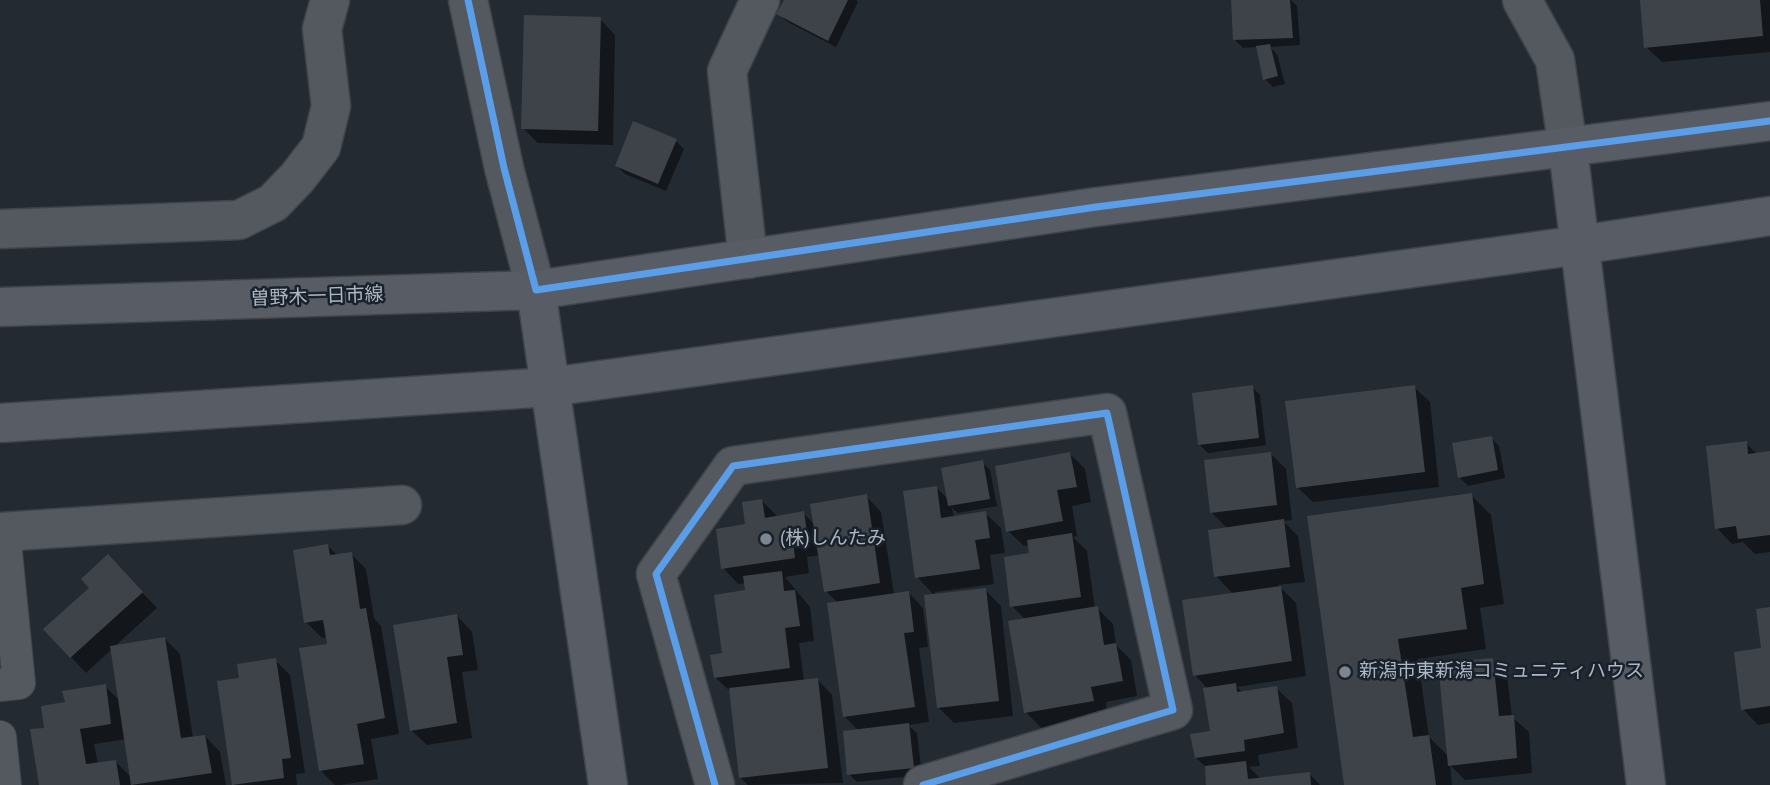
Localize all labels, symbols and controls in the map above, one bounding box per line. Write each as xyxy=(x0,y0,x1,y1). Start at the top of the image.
street label: 曽野木一日市線 xyxy=(250,283,384,311)
place label: (株)しんたみ xyxy=(780,528,886,550)
marker: (株)しんたみ xyxy=(758,531,774,547)
place label: 新潟市東新潟コミュニティハウス xyxy=(1359,661,1644,683)
marker: 新潟市東新潟コミュニティハウス xyxy=(1337,664,1353,680)

